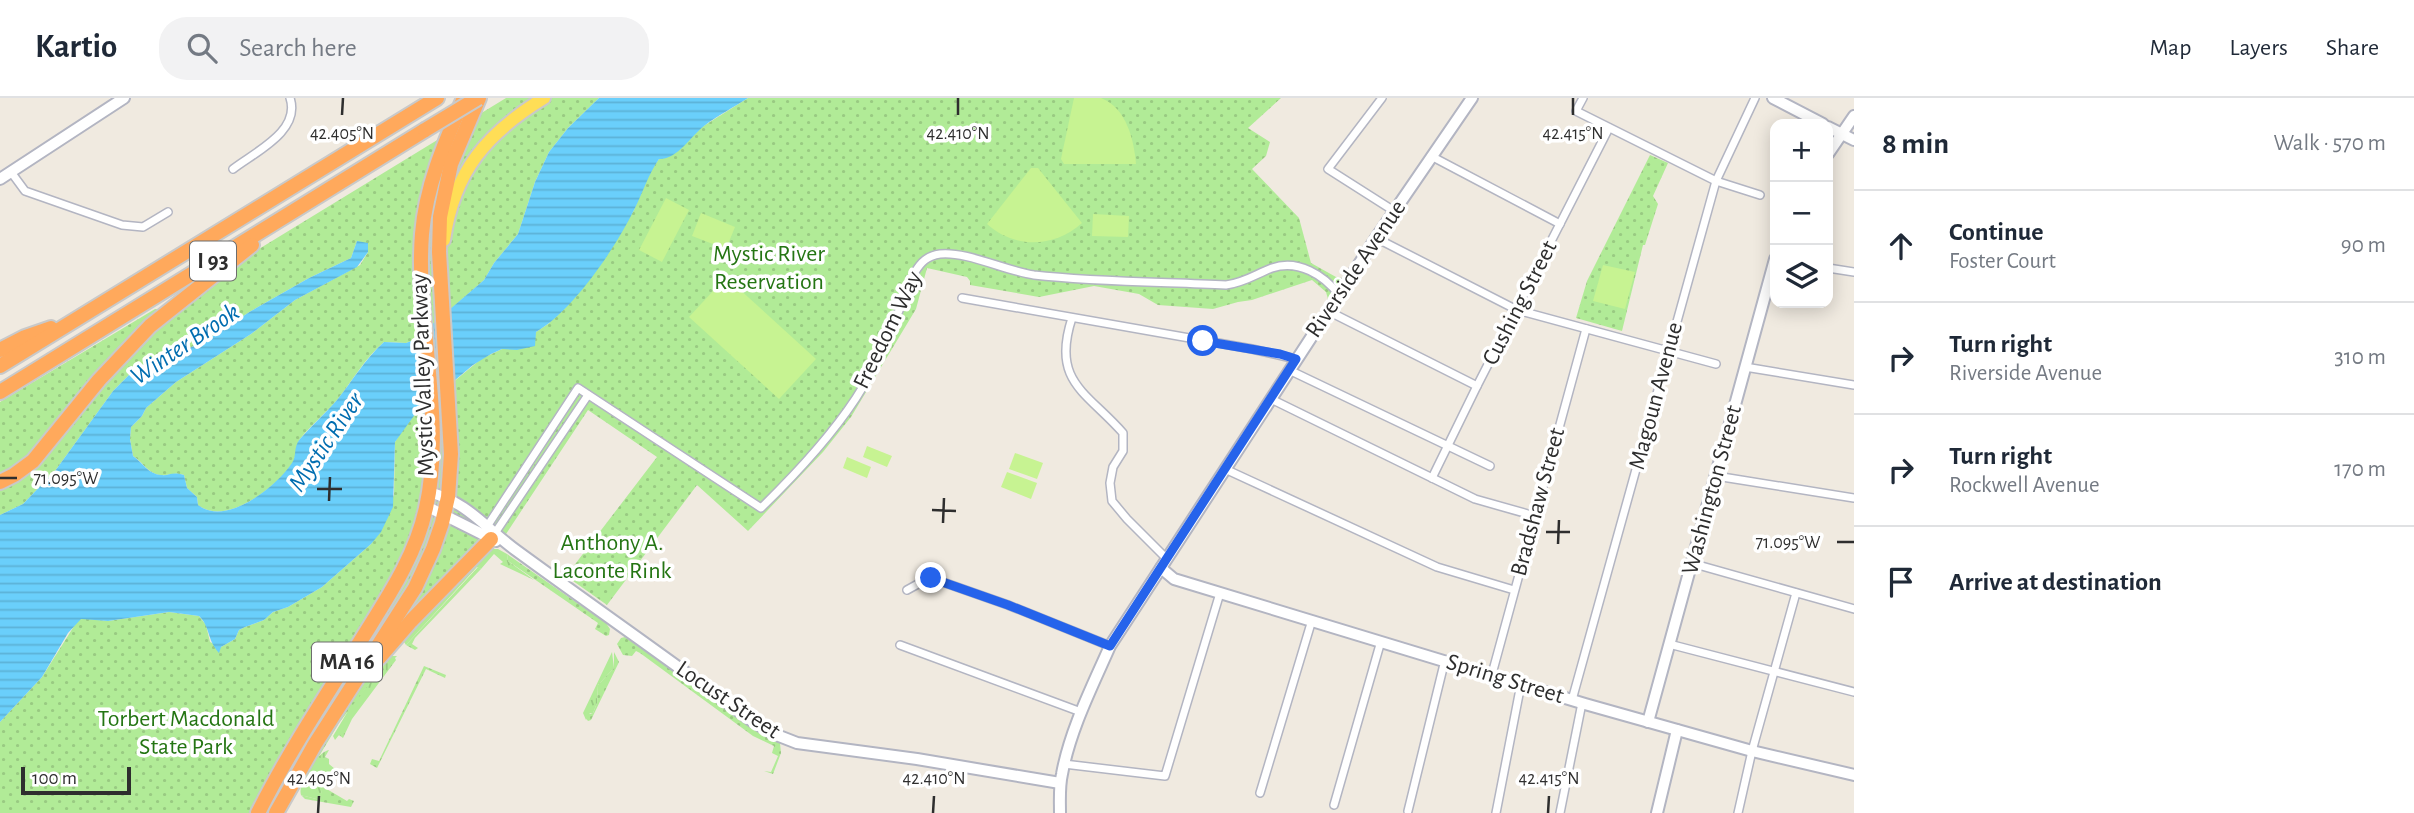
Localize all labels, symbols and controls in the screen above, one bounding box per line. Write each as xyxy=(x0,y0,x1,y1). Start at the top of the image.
search box xyxy=(159,17,649,80)
icon: search xyxy=(183,29,221,67)
text: Kartio xyxy=(35,31,117,64)
text: Search here xyxy=(239,35,357,61)
text: Map xyxy=(2149,36,2191,60)
text: Layers xyxy=(2229,36,2288,60)
text: Share xyxy=(2326,36,2379,60)
map controls xyxy=(1770,119,1833,308)
button: + xyxy=(1770,119,1833,182)
text: 42.405°N xyxy=(310,125,374,143)
text: 42.410°N xyxy=(927,125,989,143)
text: 42.415°N xyxy=(1543,125,1603,143)
text: 8 min xyxy=(1882,129,1949,159)
text: Walk · 570 m xyxy=(2274,132,2386,155)
button: − xyxy=(1770,182,1833,245)
street label: Riverside Avenue xyxy=(1301,196,1411,342)
text: Continue xyxy=(1949,219,2044,245)
icon: ahead xyxy=(1882,227,1920,265)
text: 90 m xyxy=(2341,234,2386,257)
street label: Cushing Street xyxy=(1478,237,1562,369)
road number: I 93 xyxy=(190,242,236,280)
park label: Mystic River Reservation xyxy=(713,242,825,294)
button: layers xyxy=(1770,245,1833,308)
text: Foster Court xyxy=(1949,250,2056,273)
street label: Freedom Way xyxy=(849,267,927,393)
street label: Mystic Valley Parkway xyxy=(407,273,439,477)
water label: Winter Brook xyxy=(126,298,244,390)
street label: Magoun Avenue xyxy=(1625,320,1687,472)
route start xyxy=(1187,325,1218,356)
text: Turn right xyxy=(1949,331,2052,357)
icon: right xyxy=(1882,339,1920,377)
text: 310 m xyxy=(2334,346,2386,369)
text: Riverside Avenue xyxy=(1949,362,2102,385)
water label: Mystic River xyxy=(284,387,369,496)
street label: Washington Street xyxy=(1678,402,1746,577)
street label: Bradshaw Street xyxy=(1507,425,1569,579)
text: Turn right xyxy=(1949,443,2052,469)
icon: right xyxy=(1882,451,1920,489)
text: 170 m xyxy=(2334,458,2386,481)
text: 71.095°W xyxy=(34,470,98,488)
text: Rockwell Avenue xyxy=(1949,474,2100,497)
park label: Anthony A. Laconte Rink xyxy=(552,531,672,583)
text: 71.095°W xyxy=(1756,534,1820,552)
route end xyxy=(915,562,946,593)
icon: arrive xyxy=(1882,563,1920,601)
text: Arrive at destination xyxy=(1949,569,2162,595)
road number: MA 16 xyxy=(312,642,382,682)
street label: Spring Street xyxy=(1443,650,1567,708)
street label: Locust Street xyxy=(672,657,785,744)
park label: Torbert Macdonald State Park xyxy=(97,707,275,759)
scale bar xyxy=(21,764,131,796)
text: 100 m xyxy=(32,769,77,788)
text: 42.405°N xyxy=(287,770,351,788)
text: 42.410°N xyxy=(903,770,965,788)
text: 42.415°N xyxy=(1519,770,1579,788)

